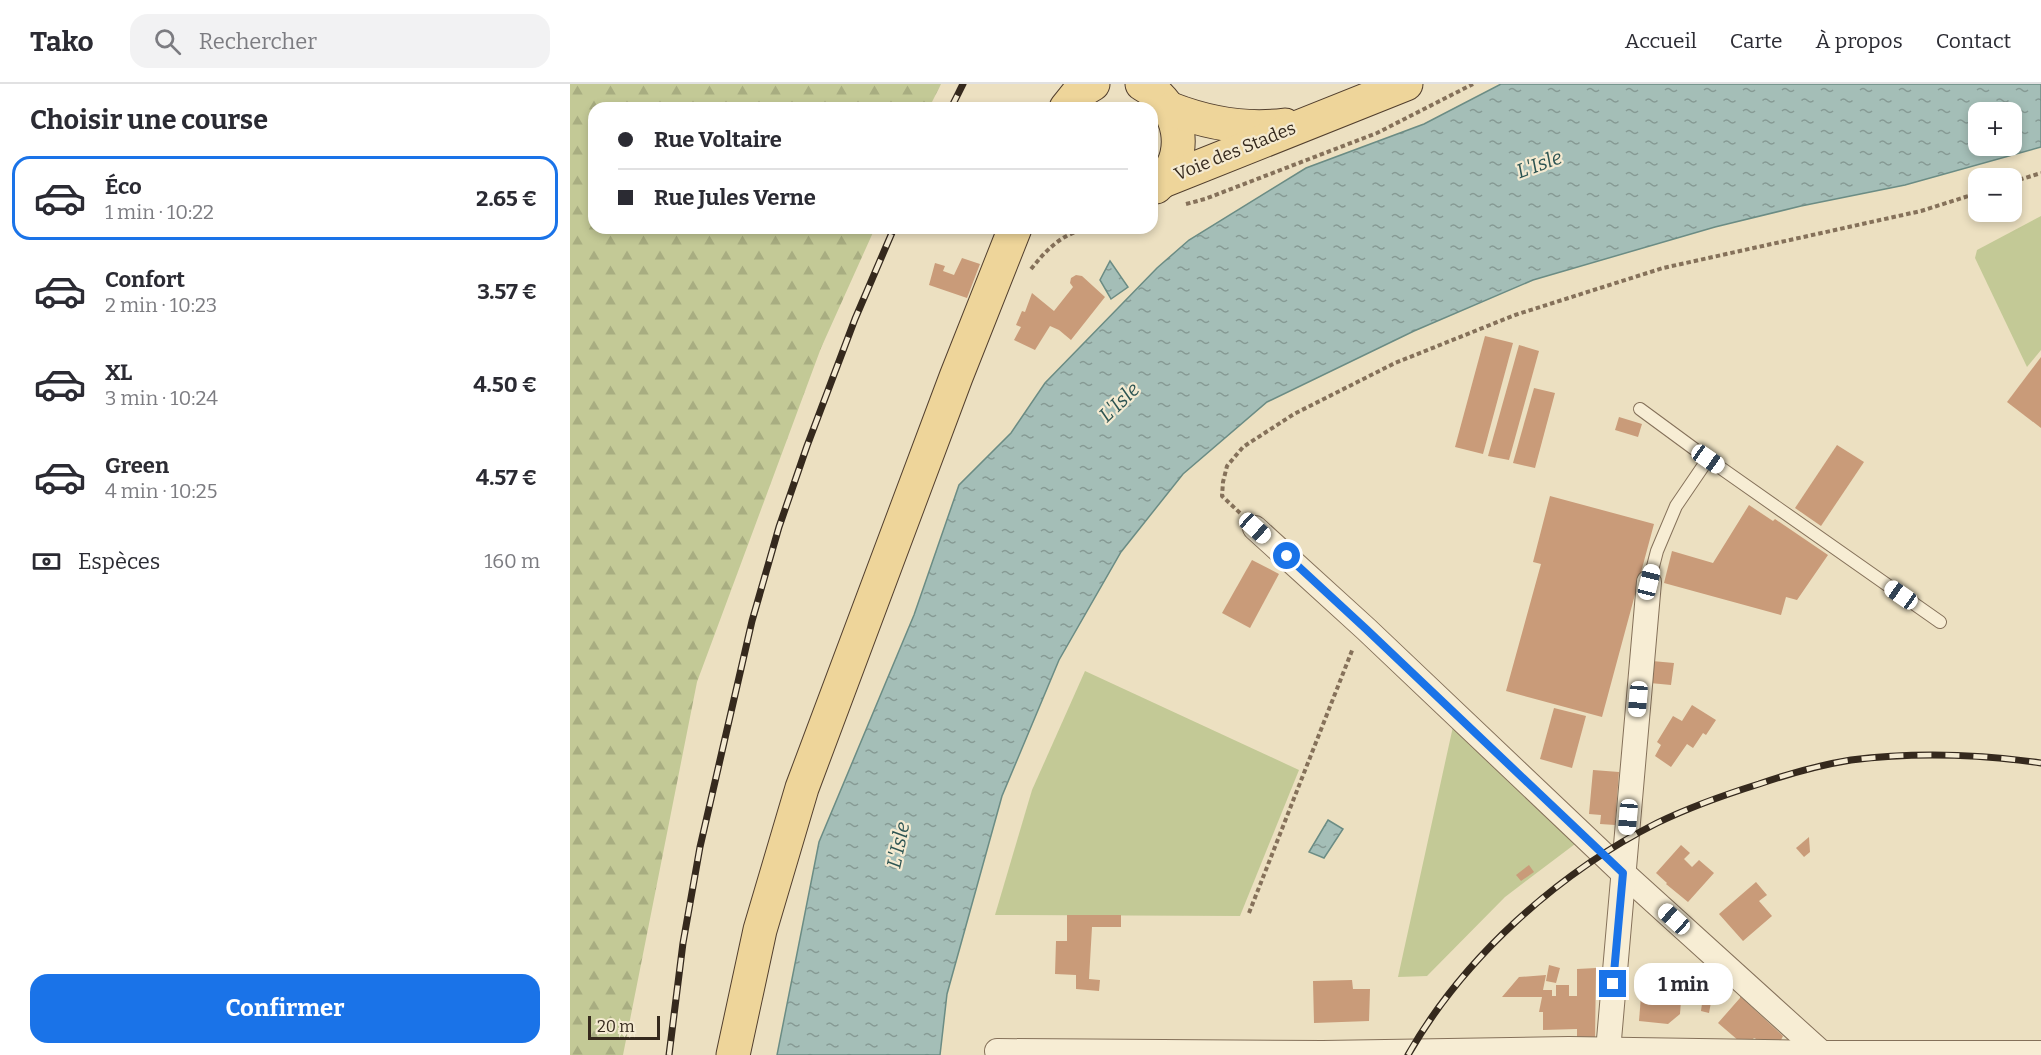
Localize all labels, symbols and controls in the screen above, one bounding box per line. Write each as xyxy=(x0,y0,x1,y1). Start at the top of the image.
search box xyxy=(130,14,550,68)
text: Tako xyxy=(30,25,94,58)
icon: search xyxy=(151,25,184,58)
text: Rechercher xyxy=(199,28,317,55)
text: Accueil xyxy=(1625,28,1697,54)
text: Carte xyxy=(1730,28,1783,54)
text: À propos xyxy=(1816,28,1903,54)
text: Contact xyxy=(1936,28,2011,54)
map controls xyxy=(1968,102,2022,222)
button: + xyxy=(1968,102,2022,156)
text: Choisir une course xyxy=(30,104,268,136)
street label: Voie des Stades xyxy=(1171,117,1299,185)
text: Rue Voltaire xyxy=(654,126,782,153)
water label: L'Isle xyxy=(1513,145,1565,183)
button: − xyxy=(1968,168,2022,222)
icon: car xyxy=(33,171,87,225)
text: Éco xyxy=(105,173,142,200)
text: Rue Jules Verne xyxy=(654,184,816,211)
text: 2.65 € xyxy=(476,185,537,212)
text: 1 min · 10:22 xyxy=(105,200,214,224)
icon: car xyxy=(33,264,87,318)
text: Confort xyxy=(105,266,185,293)
text: 3.57 € xyxy=(477,278,537,305)
text: 2 min · 10:23 xyxy=(105,293,217,317)
icon: car xyxy=(33,357,87,411)
text: XL xyxy=(105,359,132,386)
text: 4.50 € xyxy=(473,371,537,398)
water label: L'Isle xyxy=(1094,377,1144,427)
text: 3 min · 10:24 xyxy=(105,386,218,410)
car xyxy=(1688,441,1728,477)
icon: car xyxy=(33,450,87,504)
text: Green xyxy=(105,452,169,479)
text: 4.57 € xyxy=(476,464,537,491)
text: 4 min · 10:25 xyxy=(105,479,217,503)
car xyxy=(1236,509,1274,547)
route start xyxy=(1273,542,1300,569)
icon: cash xyxy=(30,545,63,578)
text: Espèces xyxy=(78,548,160,575)
text: 160 m xyxy=(484,549,540,573)
car xyxy=(1636,562,1662,602)
car xyxy=(1881,577,1921,613)
car xyxy=(1627,680,1649,718)
car xyxy=(1617,798,1639,836)
water label: L'Isle xyxy=(881,820,915,870)
car xyxy=(1655,900,1693,938)
callout: 1 min xyxy=(1634,963,1733,1005)
route end xyxy=(1599,970,1626,997)
text: 1 min xyxy=(1658,972,1709,996)
button: Confirmer xyxy=(30,974,540,1043)
scale bar xyxy=(588,1013,660,1040)
text: 20 m xyxy=(597,1017,634,1036)

